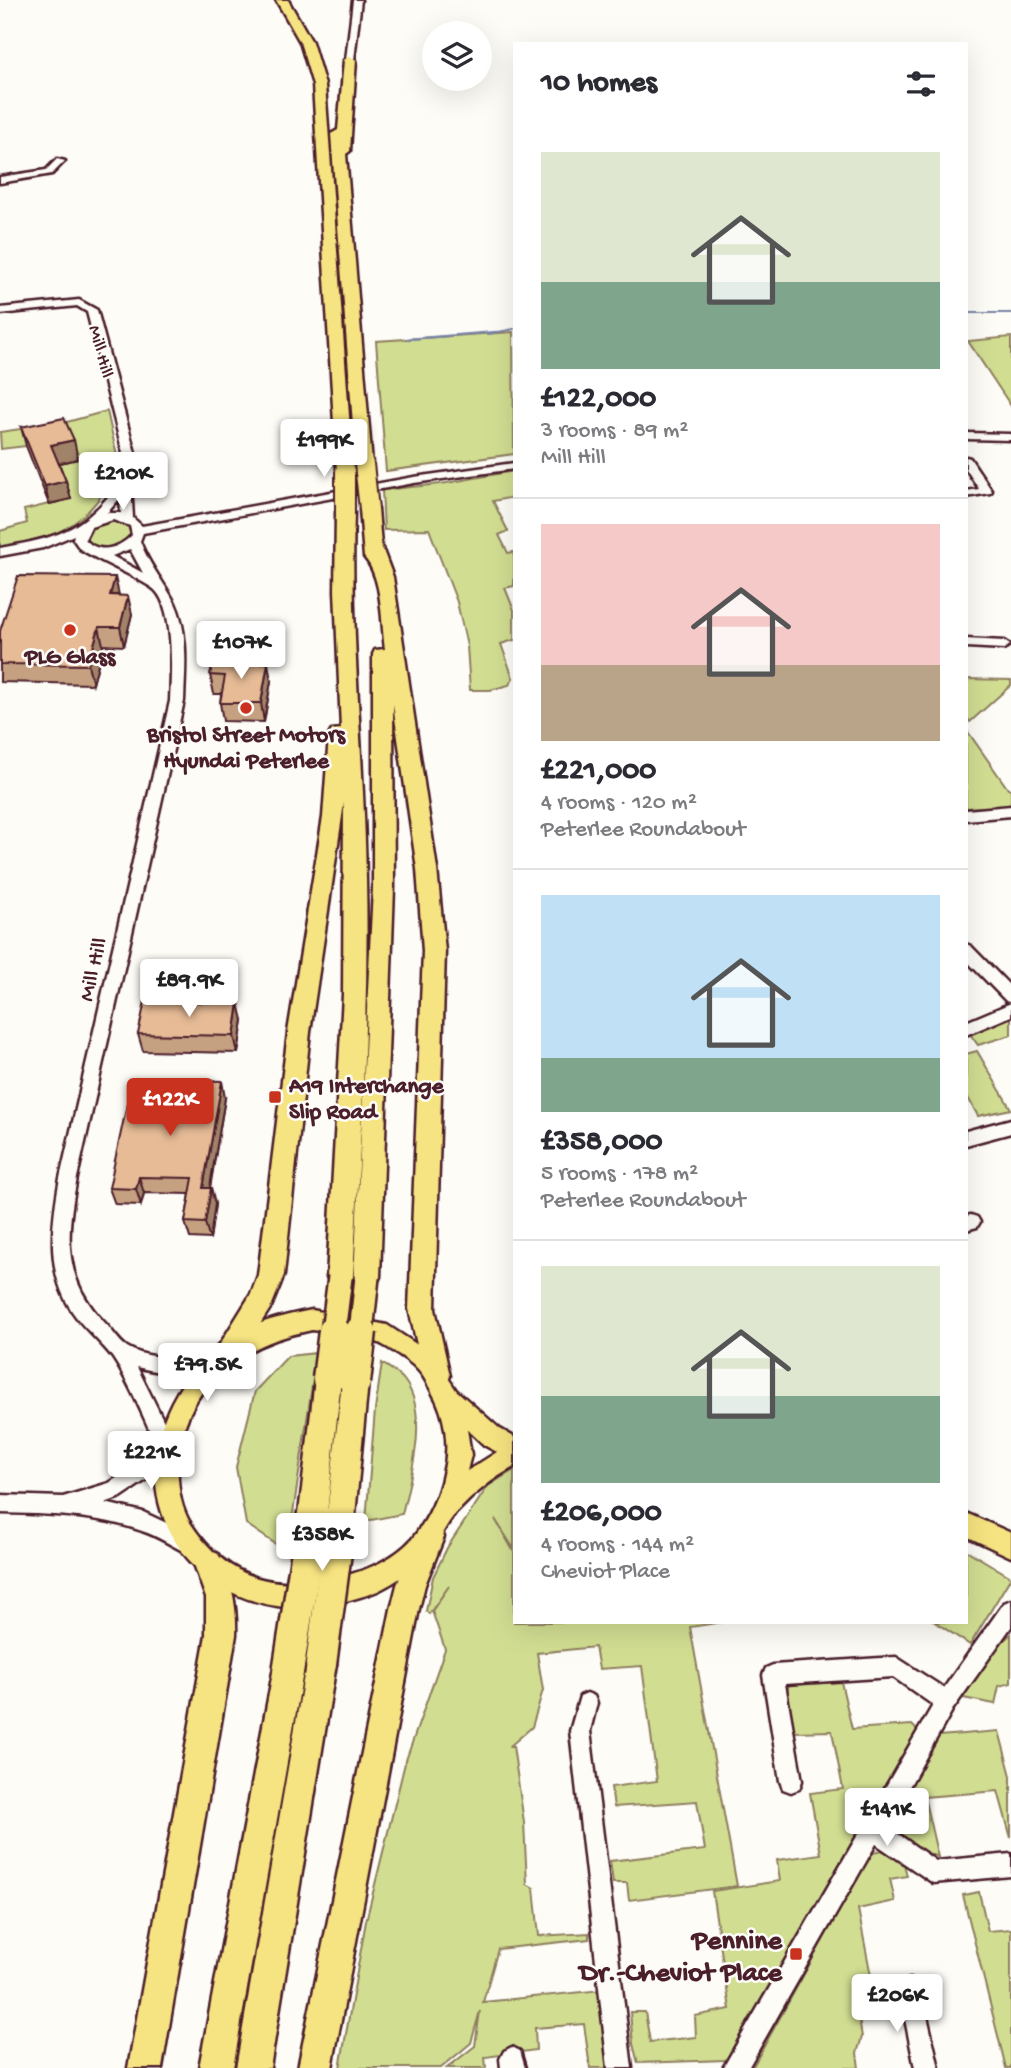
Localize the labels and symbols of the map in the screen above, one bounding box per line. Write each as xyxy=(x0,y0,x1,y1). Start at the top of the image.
street label: Mill Hill xyxy=(82,323,118,381)
pin: £199K xyxy=(275,420,373,479)
pin: £210K xyxy=(74,452,172,512)
marker: PLG Glass xyxy=(62,622,78,638)
pin: £107K xyxy=(192,622,290,681)
place label: PLG Glass xyxy=(23,645,117,672)
marker: Bristol Street Motors Hyundai Peterlee xyxy=(238,700,254,716)
place label: Bristol Street Motors Hyundai Peterlee xyxy=(146,723,346,776)
street label: Mill Hill xyxy=(74,935,115,1004)
pin: £89.9K xyxy=(132,960,246,1019)
place label: A19 Interchange Slip Road xyxy=(288,1074,445,1127)
pin: £122K xyxy=(121,1078,219,1138)
marker: A19 Interchange Slip Road xyxy=(267,1089,283,1105)
pin: £79.5K xyxy=(150,1344,264,1403)
pin: £221K xyxy=(102,1432,200,1491)
pin: £358K xyxy=(273,1514,371,1573)
pin: £141K xyxy=(838,1788,936,1848)
place label: Pennine Dr.-Cheviot Place xyxy=(576,1926,784,1991)
marker: Pennine Dr.-Cheviot Place xyxy=(788,1946,804,1962)
pin: £206K xyxy=(848,1974,946,2034)

